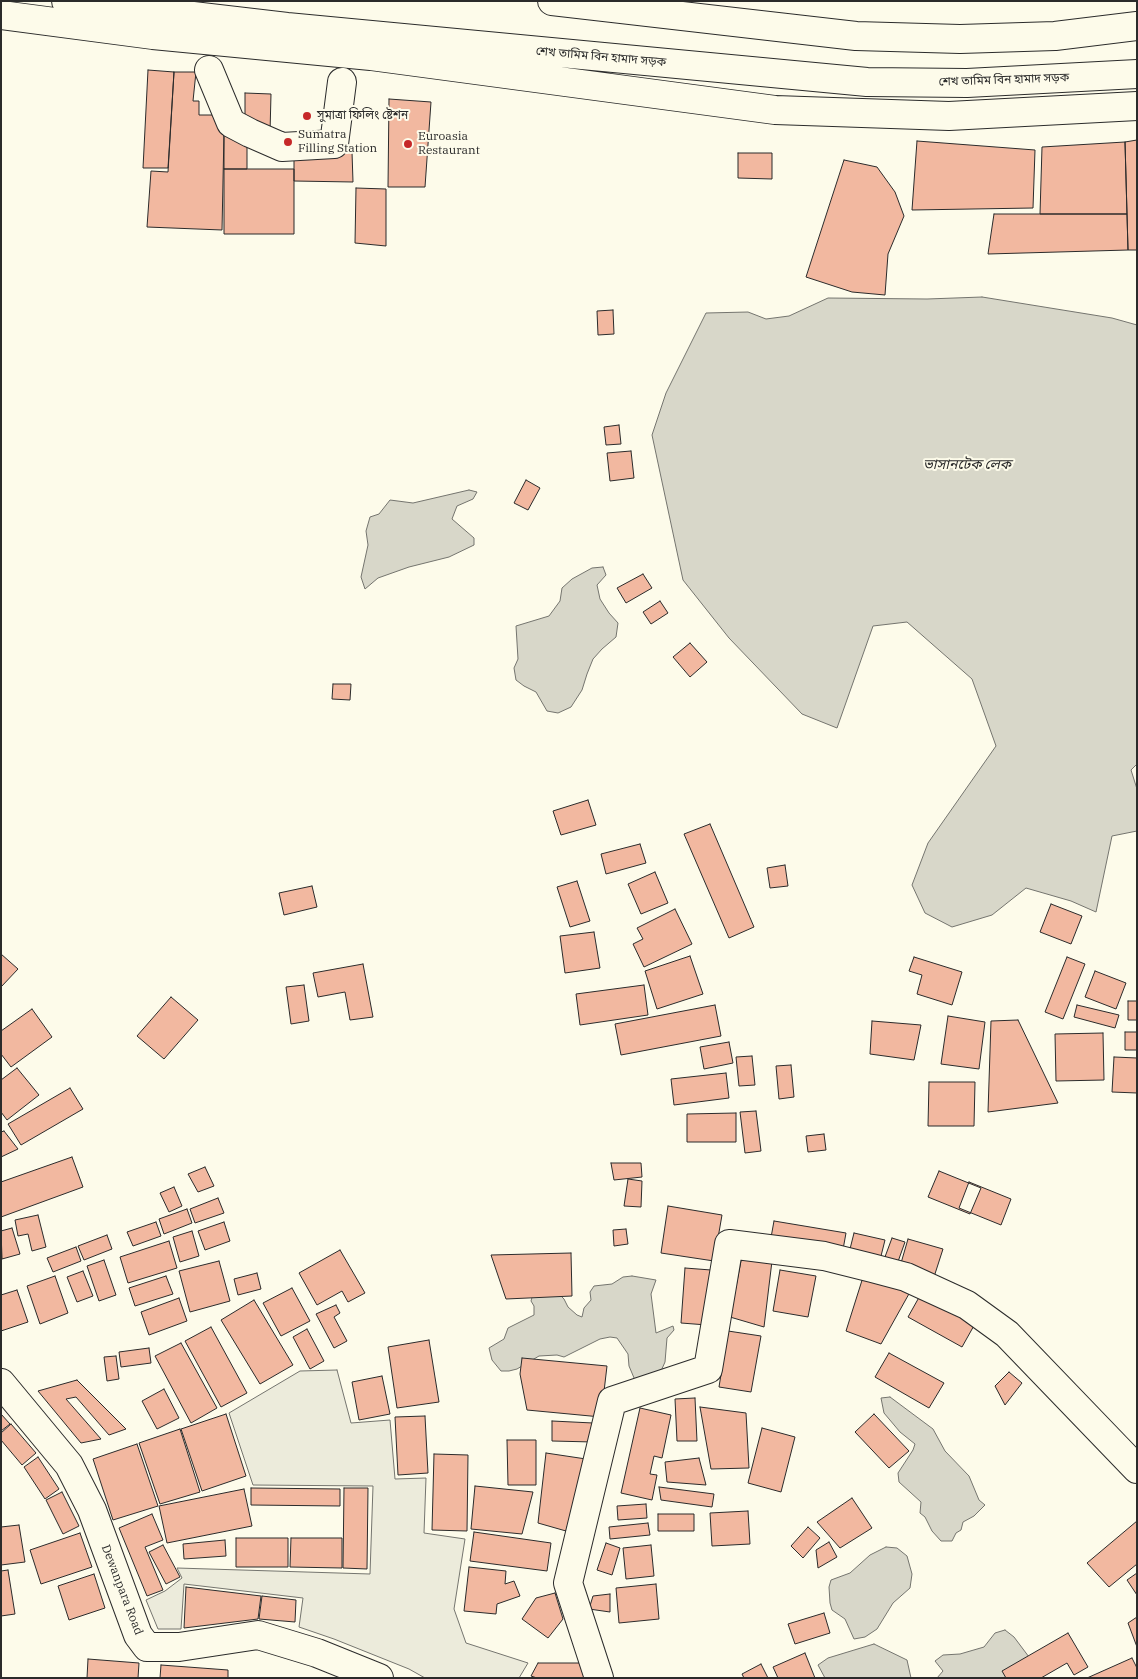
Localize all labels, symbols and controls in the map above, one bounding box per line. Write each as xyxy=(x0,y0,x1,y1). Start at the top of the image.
street label: শেখ তামিম বিন হামাদ সড়ক xyxy=(535,44,667,70)
street label: শেখ তামিম বিন হামাদ সড়ক xyxy=(938,71,1070,89)
place label: সুমাত্রা ফিলিং ষ্টেশন xyxy=(317,109,408,123)
marker: সুমাত্রা ফিলিং ষ্টেশন xyxy=(301,110,313,122)
place label: Sumatra Filling Station xyxy=(298,128,377,156)
place label: Euroasia Restaurant xyxy=(418,130,480,158)
marker: Sumatra Filling Station xyxy=(282,136,294,148)
marker: Euroasia Restaurant xyxy=(402,138,414,150)
water label: ভাসানটেক লেক xyxy=(923,457,1011,473)
street label: Dewanpara Road xyxy=(98,1543,146,1637)

